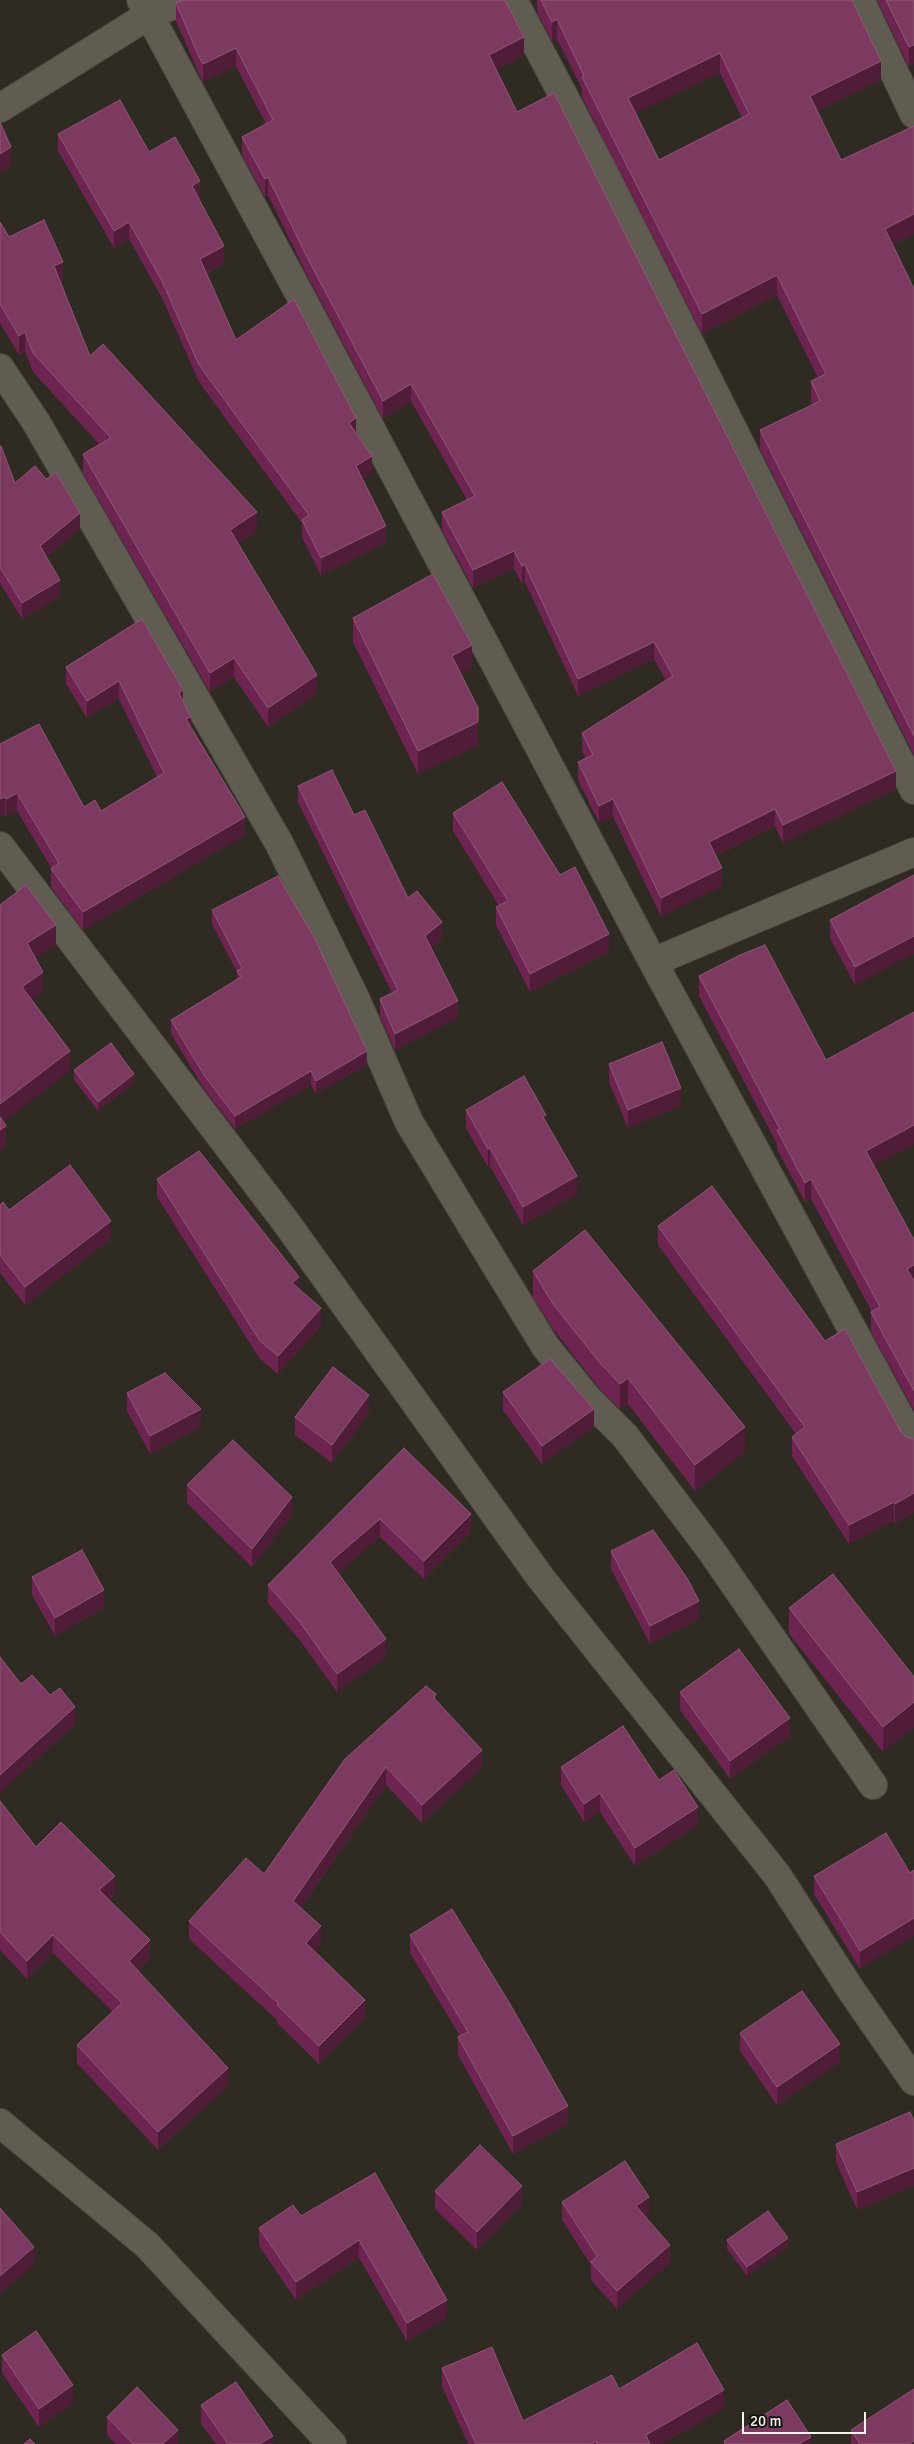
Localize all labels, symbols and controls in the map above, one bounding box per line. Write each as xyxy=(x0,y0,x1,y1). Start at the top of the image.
scale bar xyxy=(744,2402,868,2434)
text: 20 m xyxy=(750,2412,781,2430)

